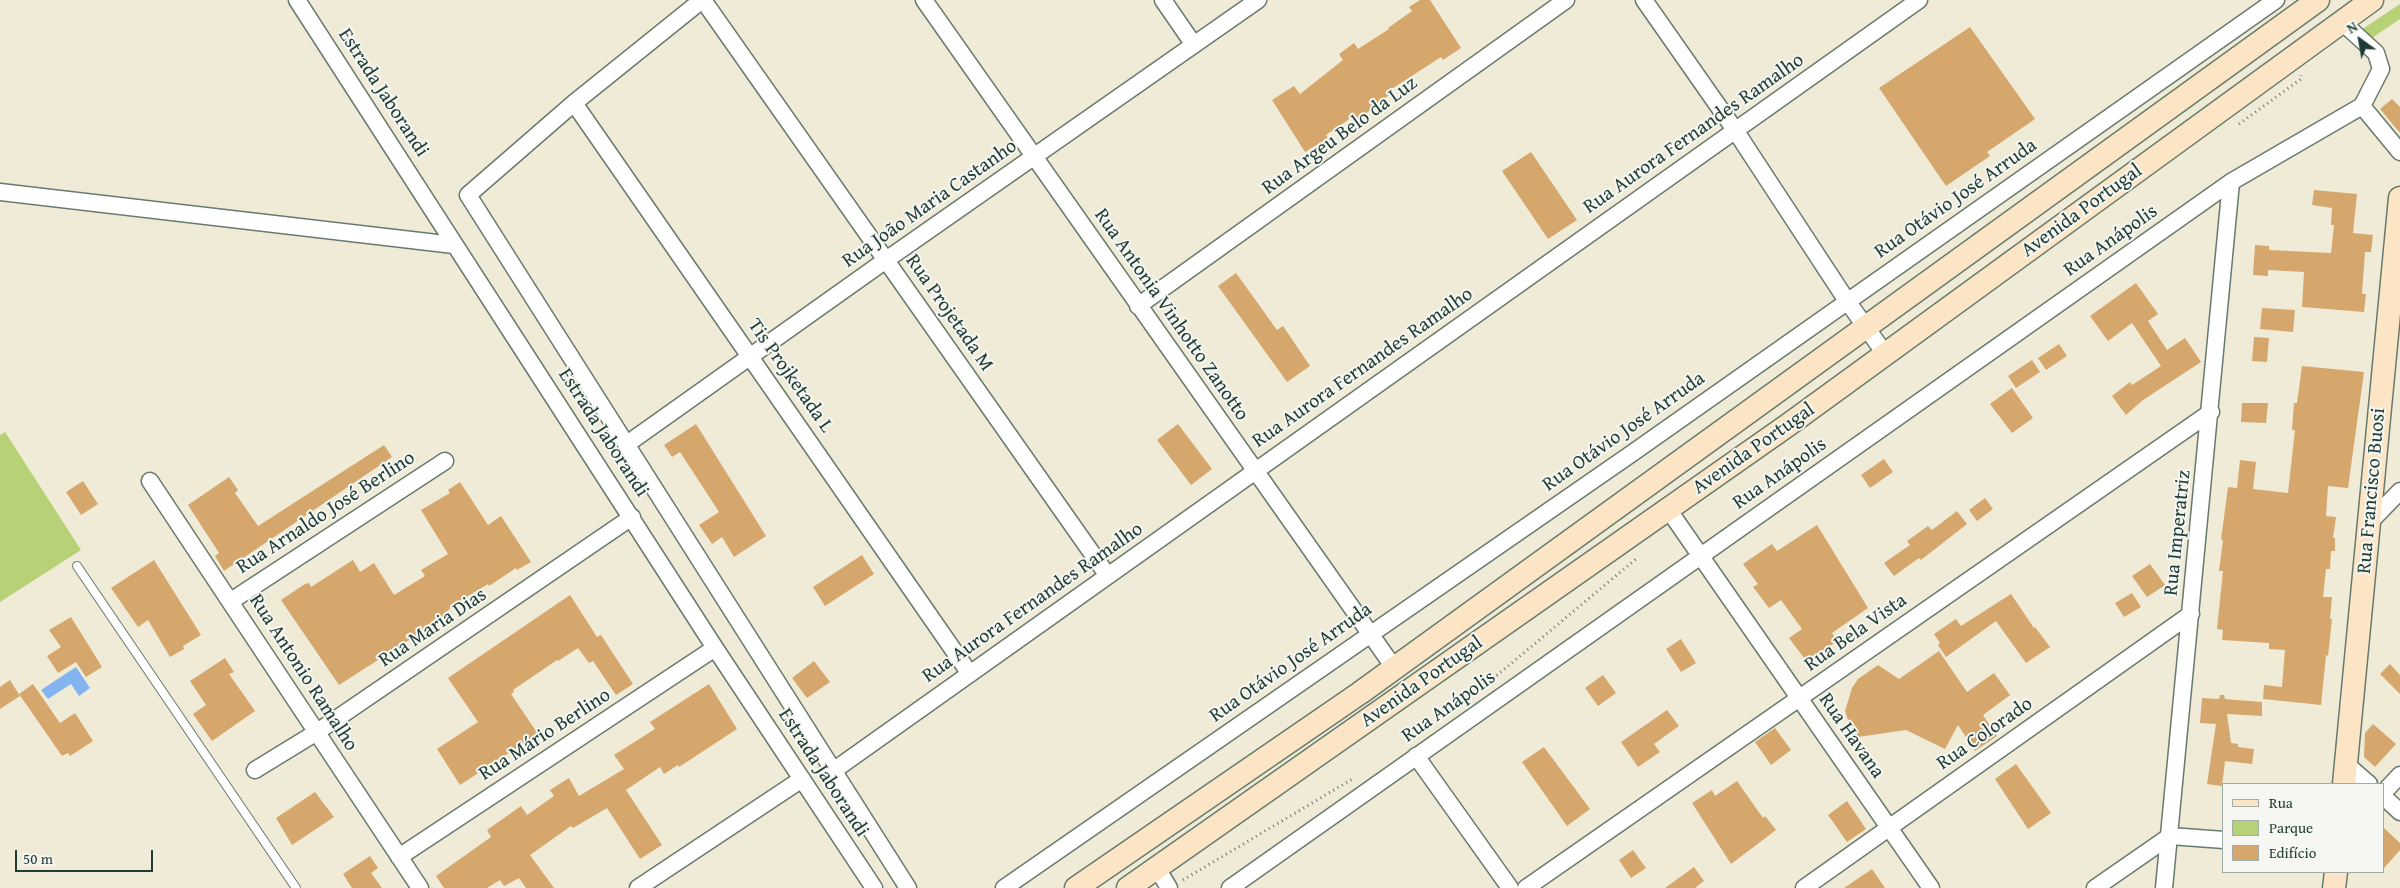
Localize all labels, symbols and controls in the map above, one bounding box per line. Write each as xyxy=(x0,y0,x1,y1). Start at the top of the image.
north arrow xyxy=(2335,15,2385,65)
text: N xyxy=(2343,16,2361,38)
street label: Estrada Jaborandi xyxy=(333,24,433,162)
street label: Rua Aurora Fernandes Ramalho xyxy=(1579,48,1809,220)
street label: Rua Argeu Belo da Luz xyxy=(1258,72,1422,200)
street label: Rua Otávio José Arruda xyxy=(1870,134,2042,264)
street label: Rua João Maria Castanho xyxy=(838,135,1022,273)
street label: Avenida Portugal xyxy=(2017,159,2147,263)
street label: Rua Anápolis xyxy=(2059,200,2163,282)
street label: Rua Antonia Vinhotto Zanotto xyxy=(1088,204,1254,426)
street label: Rua Projetada M xyxy=(900,250,998,376)
street label: Rua Aurora Fernandes Ramalho xyxy=(1248,282,1478,454)
street label: Tis Projketada L xyxy=(742,314,838,438)
street label: Estrada Jaborandi xyxy=(553,364,653,502)
street label: Rua Otávio José Arruda xyxy=(1538,367,1710,497)
street label: Avenida Portugal xyxy=(1688,398,1820,500)
street label: Rua Francisco Buosi xyxy=(2353,407,2391,575)
street label: Rua Anápolis xyxy=(1728,433,1832,515)
street label: Rua Arnaldo José Berlino xyxy=(232,446,420,580)
street label: Rua Imperatriz xyxy=(2159,469,2197,597)
street label: Rua Aurora Fernandes Ramalho xyxy=(918,517,1148,689)
street label: Rua Maria Dias xyxy=(375,583,491,673)
street label: Rua Bela Vista xyxy=(1800,589,1912,677)
street label: Rua Antonio Ramalho xyxy=(243,590,363,756)
street label: Rua Otávio José Arruda xyxy=(1205,598,1377,728)
street label: Avenida Portugal xyxy=(1356,631,1488,733)
street label: Rua Anápolis xyxy=(1397,666,1501,748)
street label: Rua Mário Berlino xyxy=(475,684,615,786)
street label: Rua Havana xyxy=(1813,689,1889,783)
street label: Rua Colorado xyxy=(1932,692,2038,776)
street label: Estrada Jaborandi xyxy=(773,704,873,842)
legend xyxy=(2222,783,2385,873)
text: Rua xyxy=(2269,792,2293,813)
text: Parque xyxy=(2269,817,2313,838)
scale bar xyxy=(18,840,155,872)
text: Edifício xyxy=(2269,842,2316,863)
text: 50 m xyxy=(23,848,53,869)

